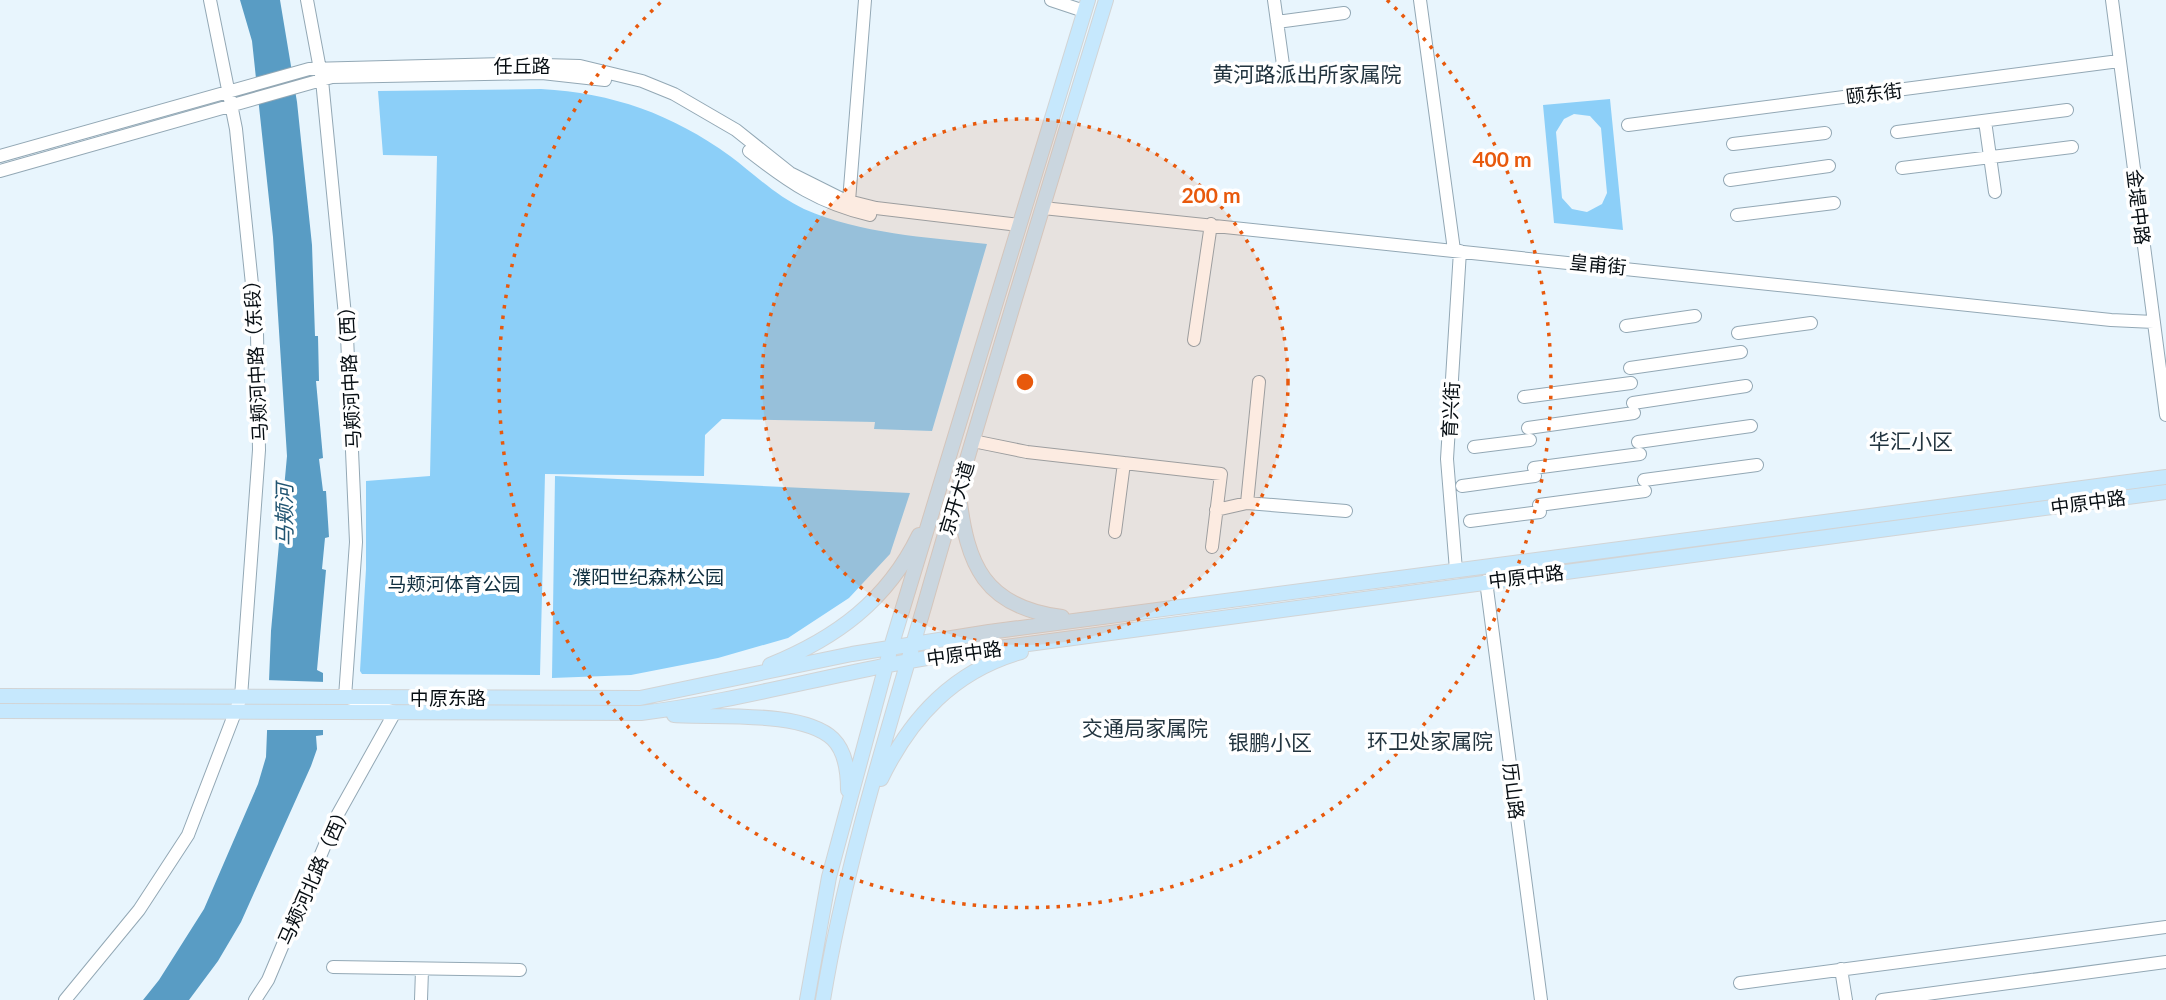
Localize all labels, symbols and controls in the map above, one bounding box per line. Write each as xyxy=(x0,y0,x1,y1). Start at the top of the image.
street label: 任丘路 xyxy=(493,54,551,77)
district label: 黄河路派出所家属院 xyxy=(1213,61,1402,86)
street label: 颐东街 xyxy=(1844,78,1904,108)
text: 400 m xyxy=(1472,146,1532,171)
street label: 金堤中路 xyxy=(2123,168,2155,246)
text: 200 m xyxy=(1181,182,1241,207)
street label: 皇甫街 xyxy=(1568,250,1628,278)
street label: 马颊河中路（东段） xyxy=(239,270,271,442)
street label: 马颊河中路（西） xyxy=(334,296,364,450)
centre of rings xyxy=(1013,370,1037,394)
street label: 育兴街 xyxy=(1437,381,1463,439)
district label: 华汇小区 xyxy=(1869,428,1953,453)
street label: 京开大道 xyxy=(934,458,978,538)
water label: 马颊河 xyxy=(271,480,296,547)
street label: 中原中路 xyxy=(2049,485,2127,519)
street label: 中原中路 xyxy=(1487,560,1565,592)
park label: 濮阳世纪森林公园 xyxy=(572,565,724,588)
park label: 马颊河体育公园 xyxy=(387,572,521,595)
street label: 中原中路 xyxy=(925,636,1003,670)
street label: 中原东路 xyxy=(410,686,486,709)
district label: 交通局家属院 xyxy=(1082,715,1208,740)
district label: 环卫处家属院 xyxy=(1367,728,1493,753)
district label: 银鹏小区 xyxy=(1228,729,1312,754)
street label: 历山路 xyxy=(1499,761,1529,821)
street label: 马颊河北路（西） xyxy=(273,800,355,948)

